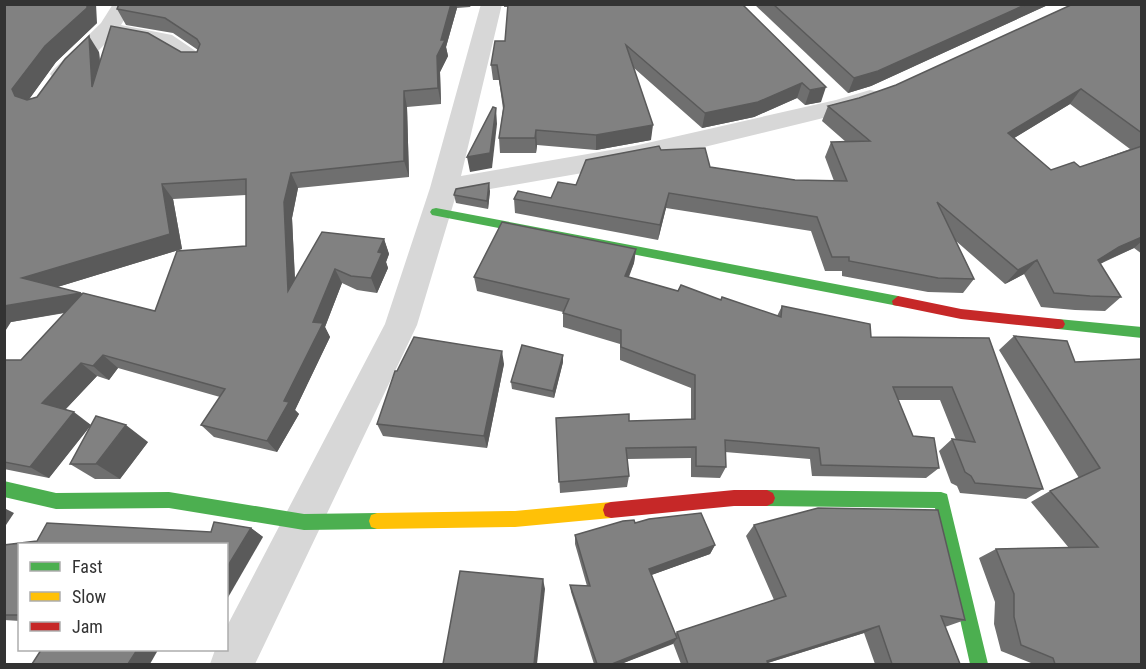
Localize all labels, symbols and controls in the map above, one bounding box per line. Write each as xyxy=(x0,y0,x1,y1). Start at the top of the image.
legend xyxy=(18,543,228,651)
text: Fast xyxy=(72,556,103,577)
text: Slow xyxy=(72,586,107,607)
text: Jam xyxy=(72,616,103,637)

